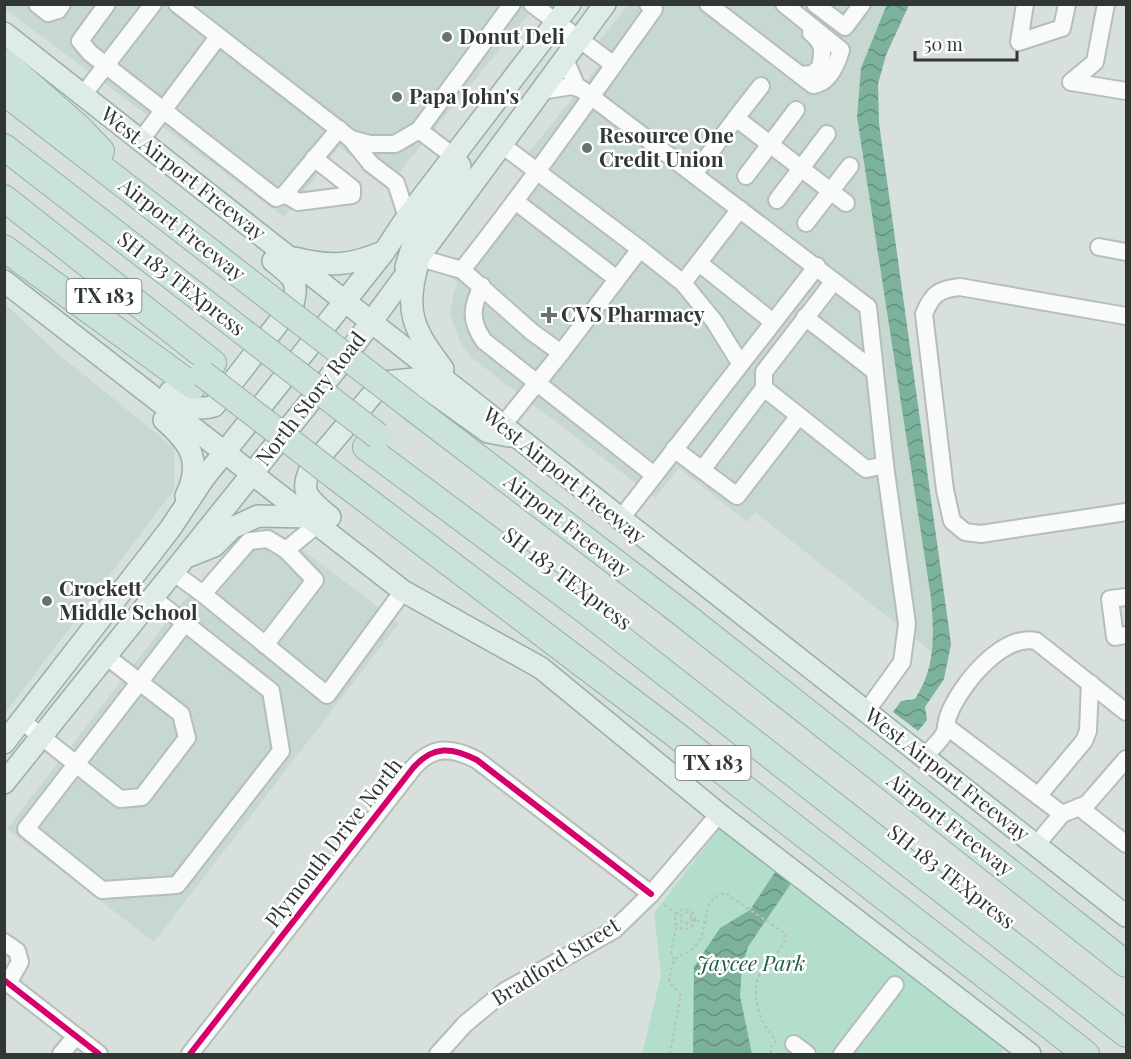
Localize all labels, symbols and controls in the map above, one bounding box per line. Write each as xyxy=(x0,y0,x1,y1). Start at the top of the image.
place label: Donut Deli xyxy=(459,21,565,49)
scale bar xyxy=(915,24,1017,62)
marker: Donut Deli xyxy=(440,30,454,44)
text: 50 m xyxy=(924,32,963,56)
place label: Papa John's xyxy=(409,81,519,109)
marker: Papa John's xyxy=(390,90,404,104)
street label: West Airport Freeway xyxy=(95,101,271,247)
place label: Resource One Credit Union xyxy=(599,120,734,172)
marker: Resource One Credit Union xyxy=(580,141,594,155)
street label: Airport Freeway xyxy=(114,173,250,287)
street label: SH 183 TEXpress xyxy=(113,224,252,341)
road number: TX 183 xyxy=(66,279,142,313)
place label: CVS Pharmacy xyxy=(561,299,705,327)
marker: CVS Pharmacy xyxy=(542,308,556,322)
street label: North Story Road xyxy=(248,325,371,471)
street label: West Airport Freeway xyxy=(477,402,651,550)
street label: Airport Freeway xyxy=(499,469,635,583)
street label: SH 183 TEXpress xyxy=(498,520,638,635)
place label: Crockett Middle School xyxy=(59,573,198,625)
marker: Crockett Middle School xyxy=(40,594,54,608)
street label: West Airport Freeway xyxy=(859,702,1035,848)
road number: TX 183 xyxy=(676,746,750,780)
street label: Plymouth Drive North xyxy=(257,751,408,932)
street label: Airport Freeway xyxy=(882,768,1018,882)
street label: SH 183 TEXpress xyxy=(883,817,1022,934)
street label: Bradford Street xyxy=(486,909,625,1011)
park label: Jaycee Park xyxy=(697,948,806,976)

